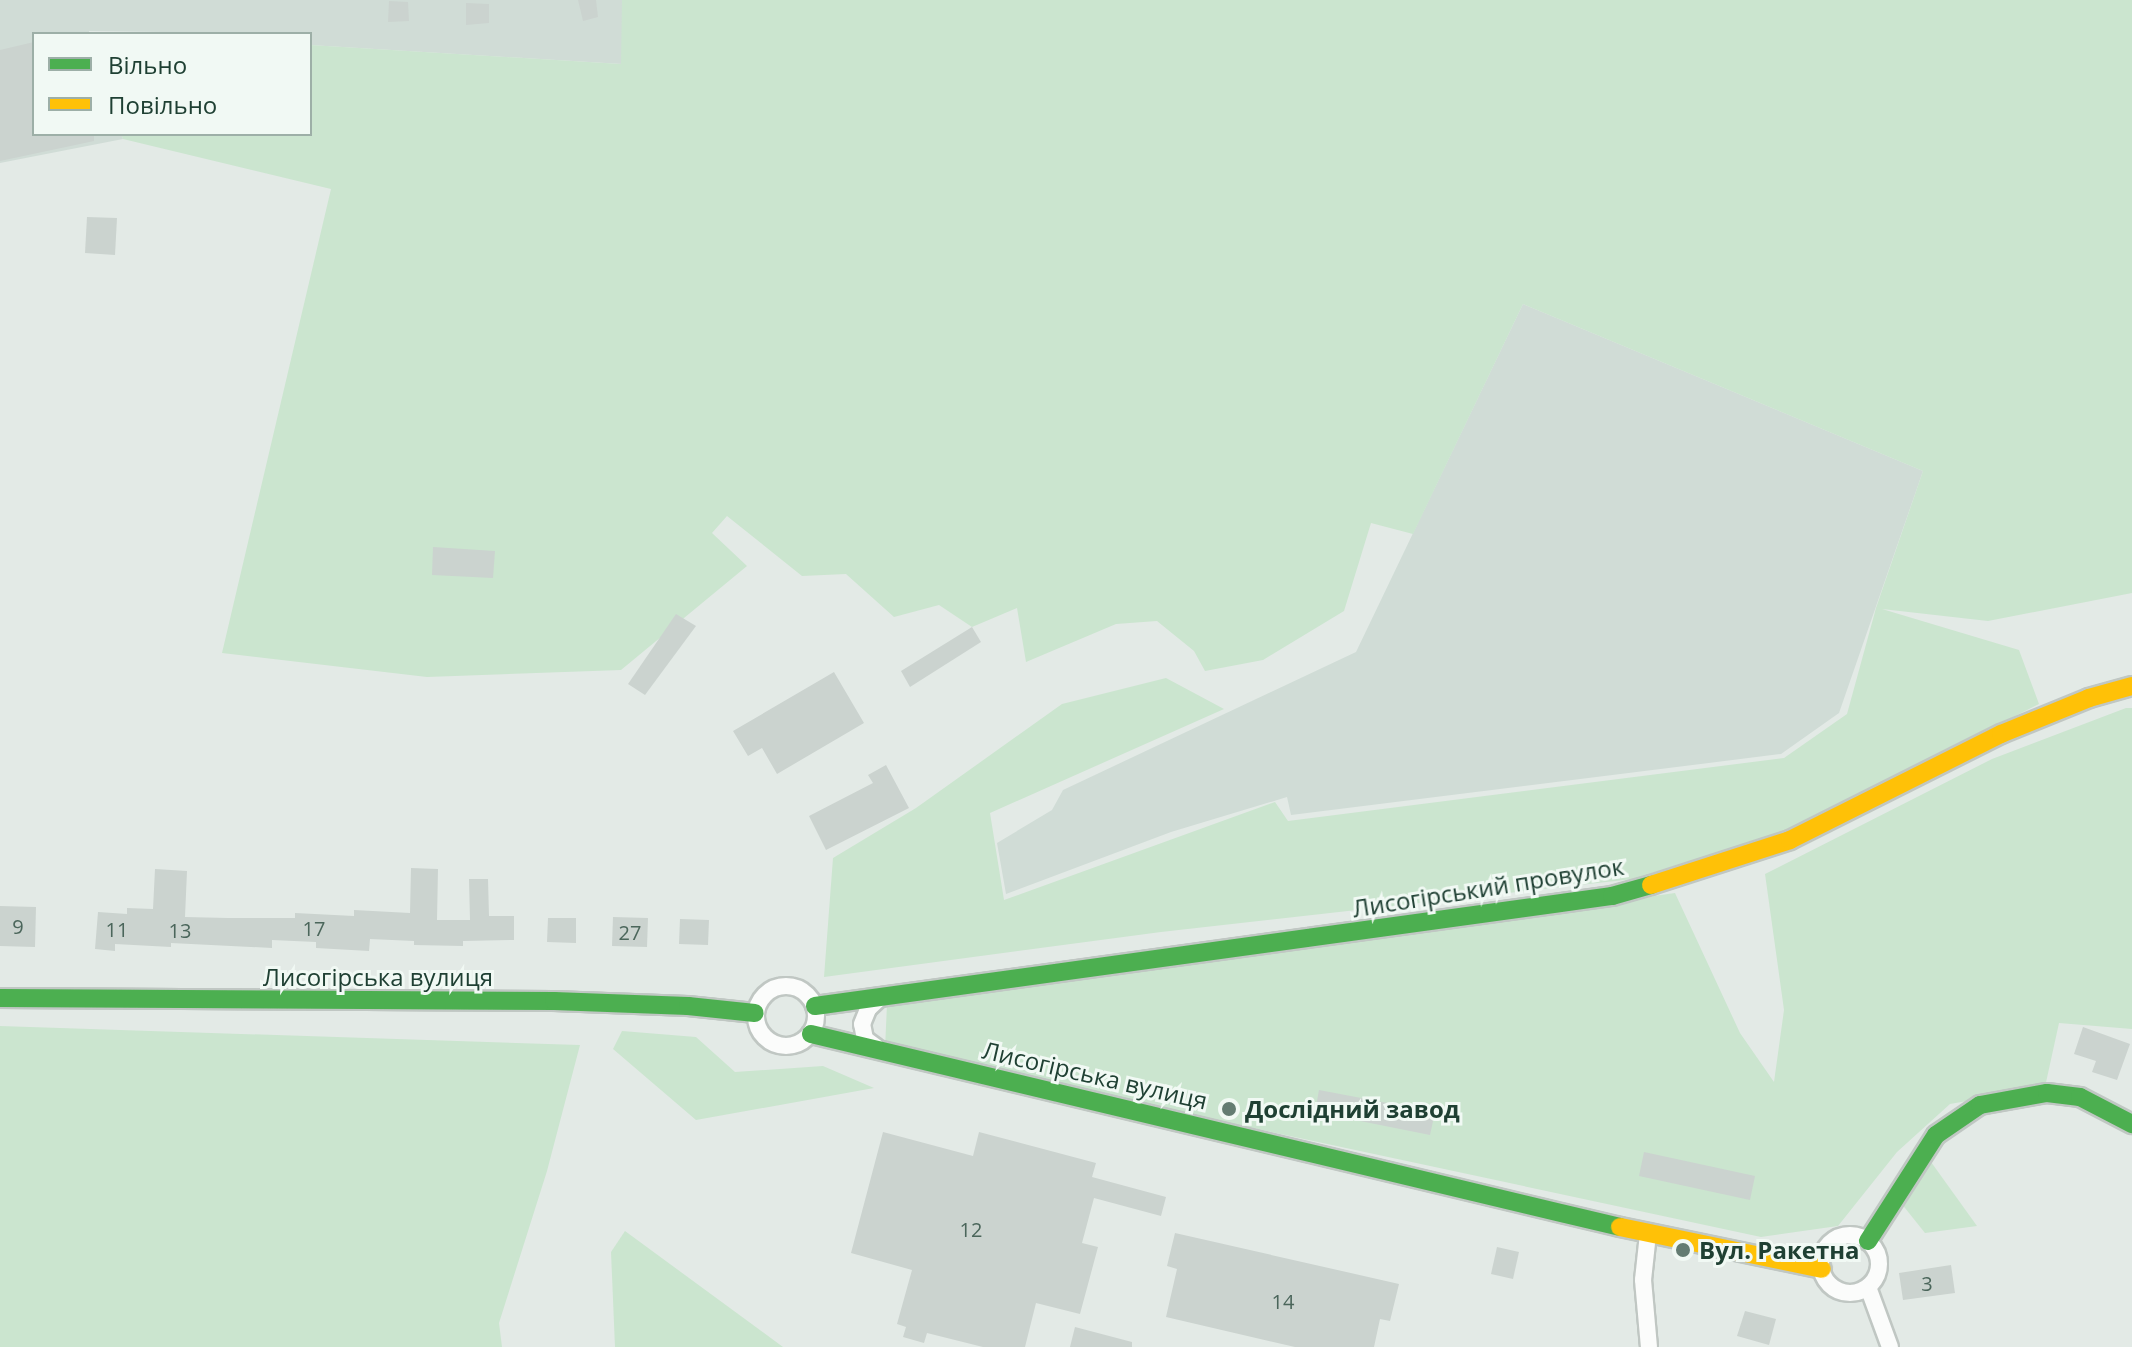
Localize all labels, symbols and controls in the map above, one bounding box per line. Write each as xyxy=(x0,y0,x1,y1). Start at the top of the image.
legend xyxy=(32,32,312,136)
text: Вільно xyxy=(108,48,187,81)
text: Повільно xyxy=(108,88,217,121)
street label: Лисогірський провулок xyxy=(1350,851,1626,923)
house number: 9 xyxy=(12,914,24,938)
house number: 17 xyxy=(303,916,325,940)
house number: 11 xyxy=(106,917,128,941)
house number: 13 xyxy=(169,918,191,942)
house number: 27 xyxy=(619,920,641,944)
street label: Лисогірська вулиця xyxy=(263,963,493,991)
street label: Лисогірська вулиця xyxy=(980,1035,1210,1115)
place label: Дослідний завод xyxy=(1245,1095,1460,1123)
marker: Дослідний завод xyxy=(1220,1100,1238,1118)
house number: 12 xyxy=(960,1217,982,1241)
place label: Вул. Ракетна xyxy=(1699,1236,1860,1264)
marker: Вул. Ракетна xyxy=(1674,1241,1692,1259)
house number: 3 xyxy=(1921,1271,1933,1295)
house number: 14 xyxy=(1272,1289,1294,1313)

